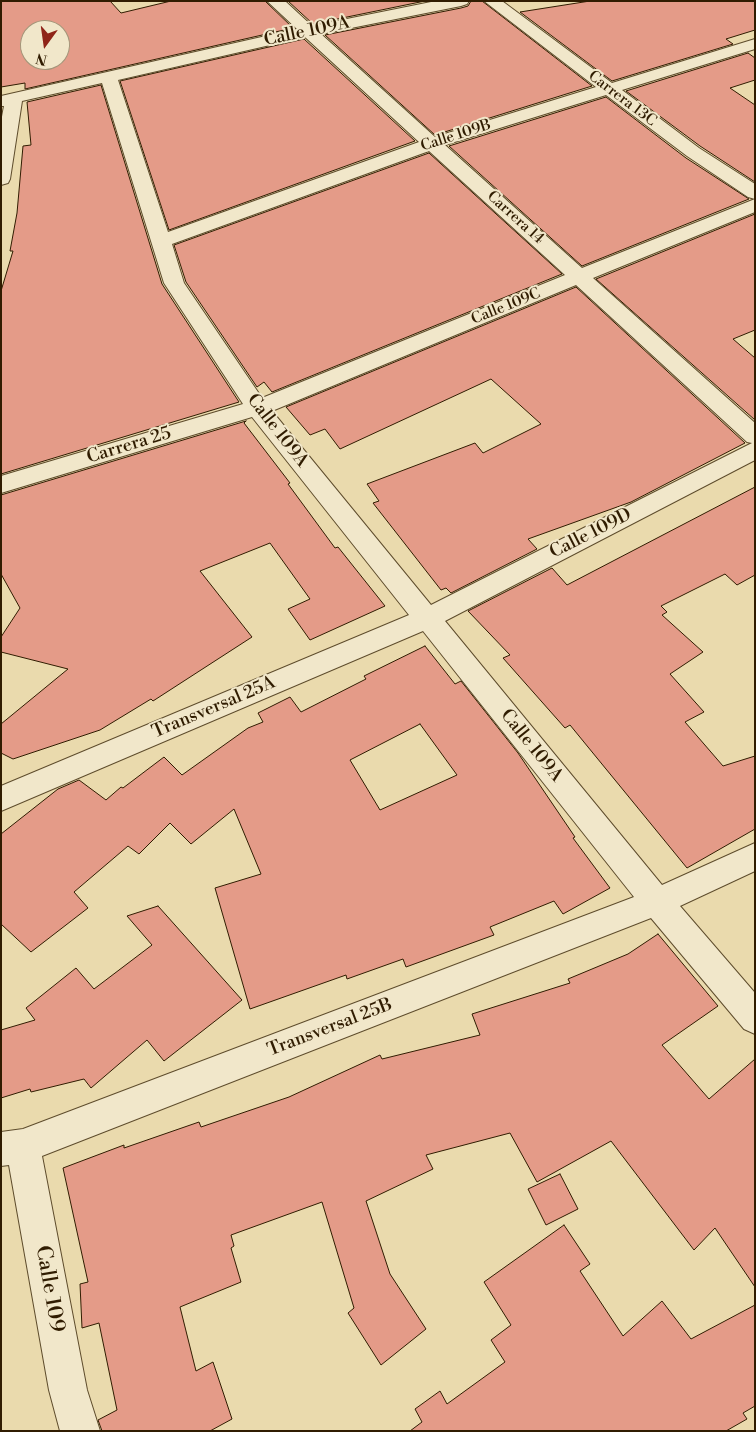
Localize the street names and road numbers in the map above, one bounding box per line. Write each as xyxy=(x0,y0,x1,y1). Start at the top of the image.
street label: Calle 109A xyxy=(262,12,352,52)
street label: Carrera 13C xyxy=(584,68,660,130)
street label: Calle 109B xyxy=(419,116,493,156)
street label: Carrera 14 xyxy=(483,188,547,248)
street label: Calle 109C xyxy=(469,285,543,329)
street label: Calle 109A xyxy=(242,390,312,472)
street label: Carrera 25 xyxy=(84,423,174,469)
street label: Calle 109D xyxy=(546,504,636,564)
street label: Transversal 25A xyxy=(149,672,279,744)
street label: Calle 109A xyxy=(495,705,567,787)
street label: Transversal 25B xyxy=(264,994,396,1062)
street label: Calle 109 xyxy=(29,1244,69,1334)

